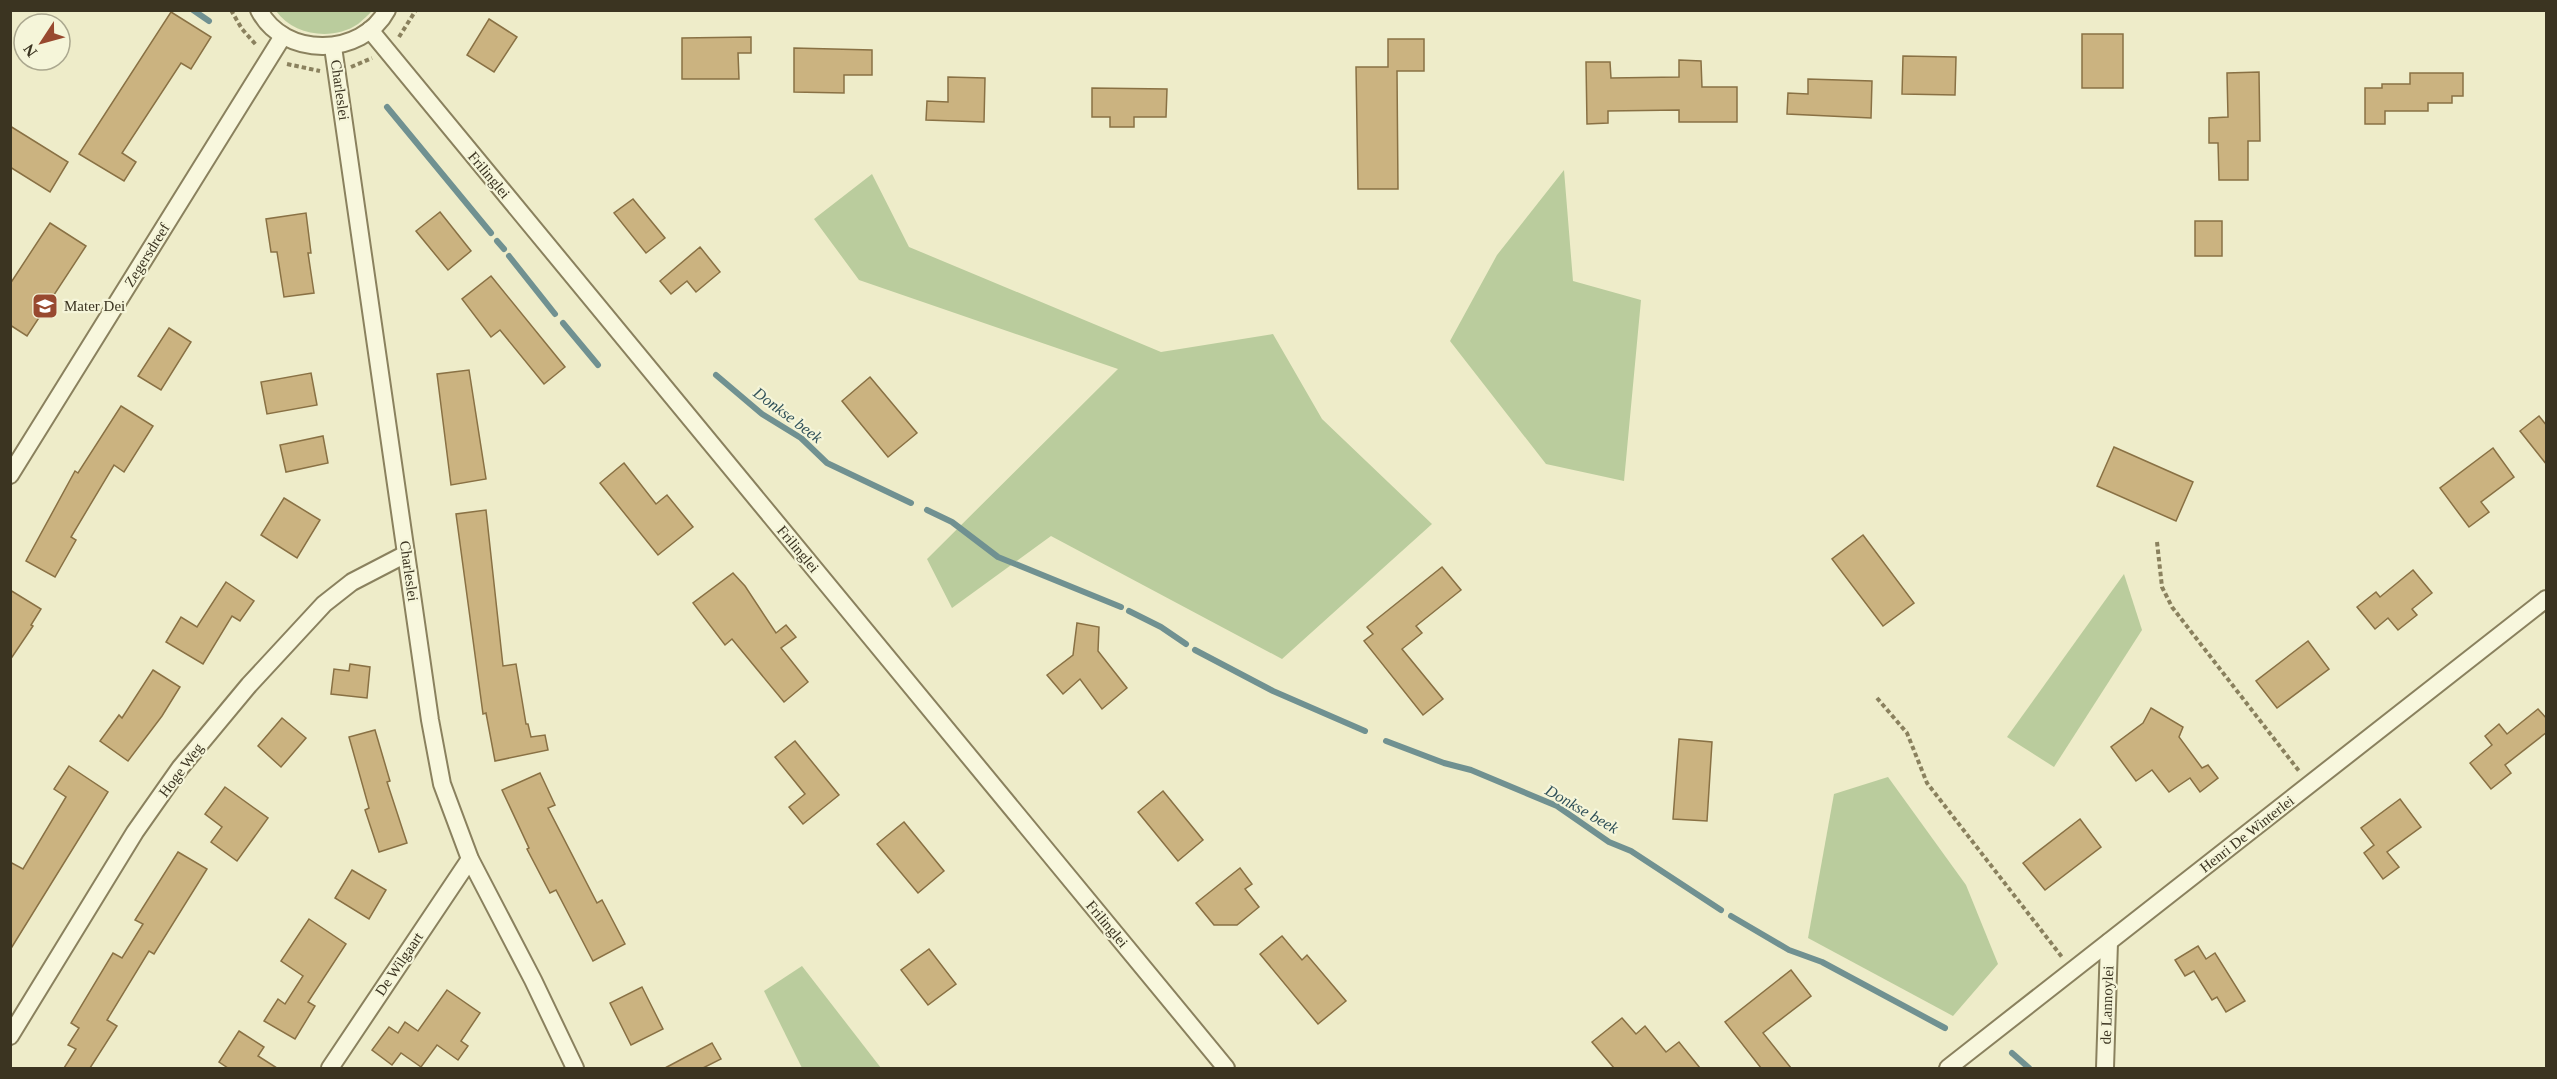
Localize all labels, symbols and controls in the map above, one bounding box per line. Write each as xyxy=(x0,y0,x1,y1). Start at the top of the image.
north arrow xyxy=(12,12,72,72)
text: N xyxy=(20,40,41,60)
street label: Charleslei xyxy=(328,59,352,121)
street label: Frilinglei xyxy=(465,148,513,202)
street label: Zegersdreef xyxy=(121,220,173,290)
school or university icon: Mater Dei xyxy=(30,291,60,321)
place label: Mater Dei xyxy=(64,298,125,314)
water label: Donkse beek xyxy=(750,383,826,447)
street label: Frilinglei xyxy=(774,522,822,576)
street label: Charleslei xyxy=(397,540,421,602)
street label: Hoge Weg xyxy=(156,740,207,800)
water label: Donkse beek xyxy=(1542,781,1622,837)
street label: Henri De Winterlei xyxy=(2197,792,2297,876)
street label: Frilinglei xyxy=(1083,897,1131,951)
street label: De Wilgaart xyxy=(372,929,426,999)
street label: de Lannoylei xyxy=(2098,965,2116,1045)

